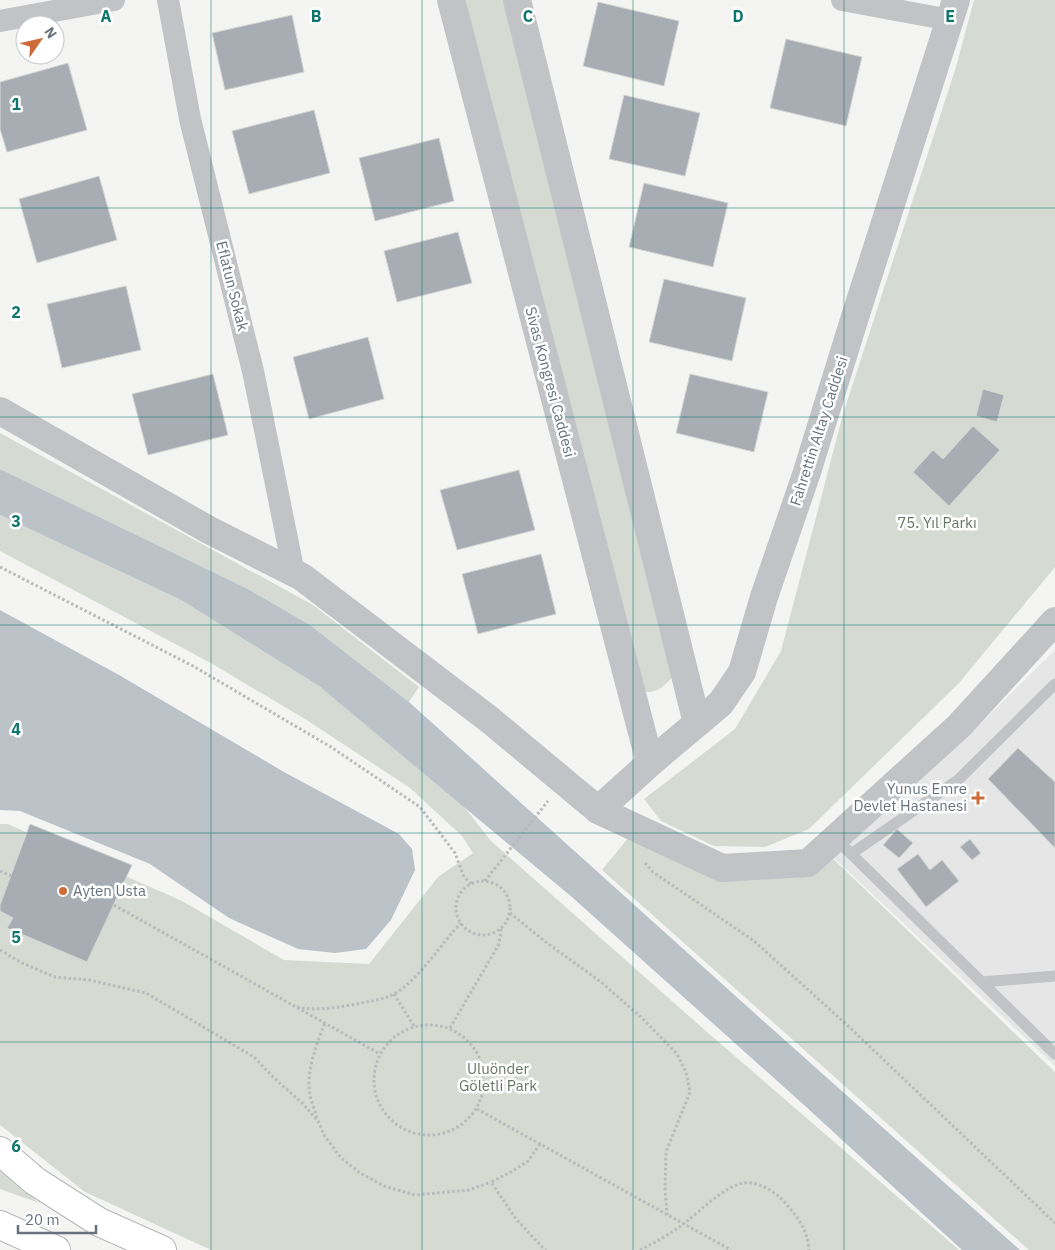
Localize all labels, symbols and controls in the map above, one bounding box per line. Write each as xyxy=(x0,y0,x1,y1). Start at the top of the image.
text: A xyxy=(101,6,112,26)
text: B xyxy=(311,6,322,26)
text: C xyxy=(523,6,533,26)
text: D xyxy=(732,6,744,26)
text: E xyxy=(945,6,955,26)
north arrow xyxy=(15,15,65,65)
text: N xyxy=(40,23,61,42)
text: 1 xyxy=(11,94,21,114)
street label: Eflatun Sokak xyxy=(212,239,253,333)
text: 2 xyxy=(11,302,21,322)
street label: Sivas Kongresi Caddesi xyxy=(521,305,580,459)
street label: Fahrettin Altay Caddesi xyxy=(785,354,852,508)
text: 3 xyxy=(11,511,21,531)
park label: 75. Yıl Parkı xyxy=(897,513,977,532)
text: 4 xyxy=(11,719,21,739)
place label: Yunus Emre Devlet Hastanesi xyxy=(853,779,967,815)
marker: Yunus Emre Devlet Hastanesi xyxy=(971,791,985,805)
place label: Ayten Usta xyxy=(73,881,146,900)
marker: Ayten Usta xyxy=(57,885,69,897)
text: 5 xyxy=(11,927,21,947)
park label: Uluönder Göletli Park xyxy=(459,1059,537,1095)
text: 6 xyxy=(11,1136,21,1156)
scale bar xyxy=(18,1202,95,1234)
text: 20 m xyxy=(25,1210,60,1229)

